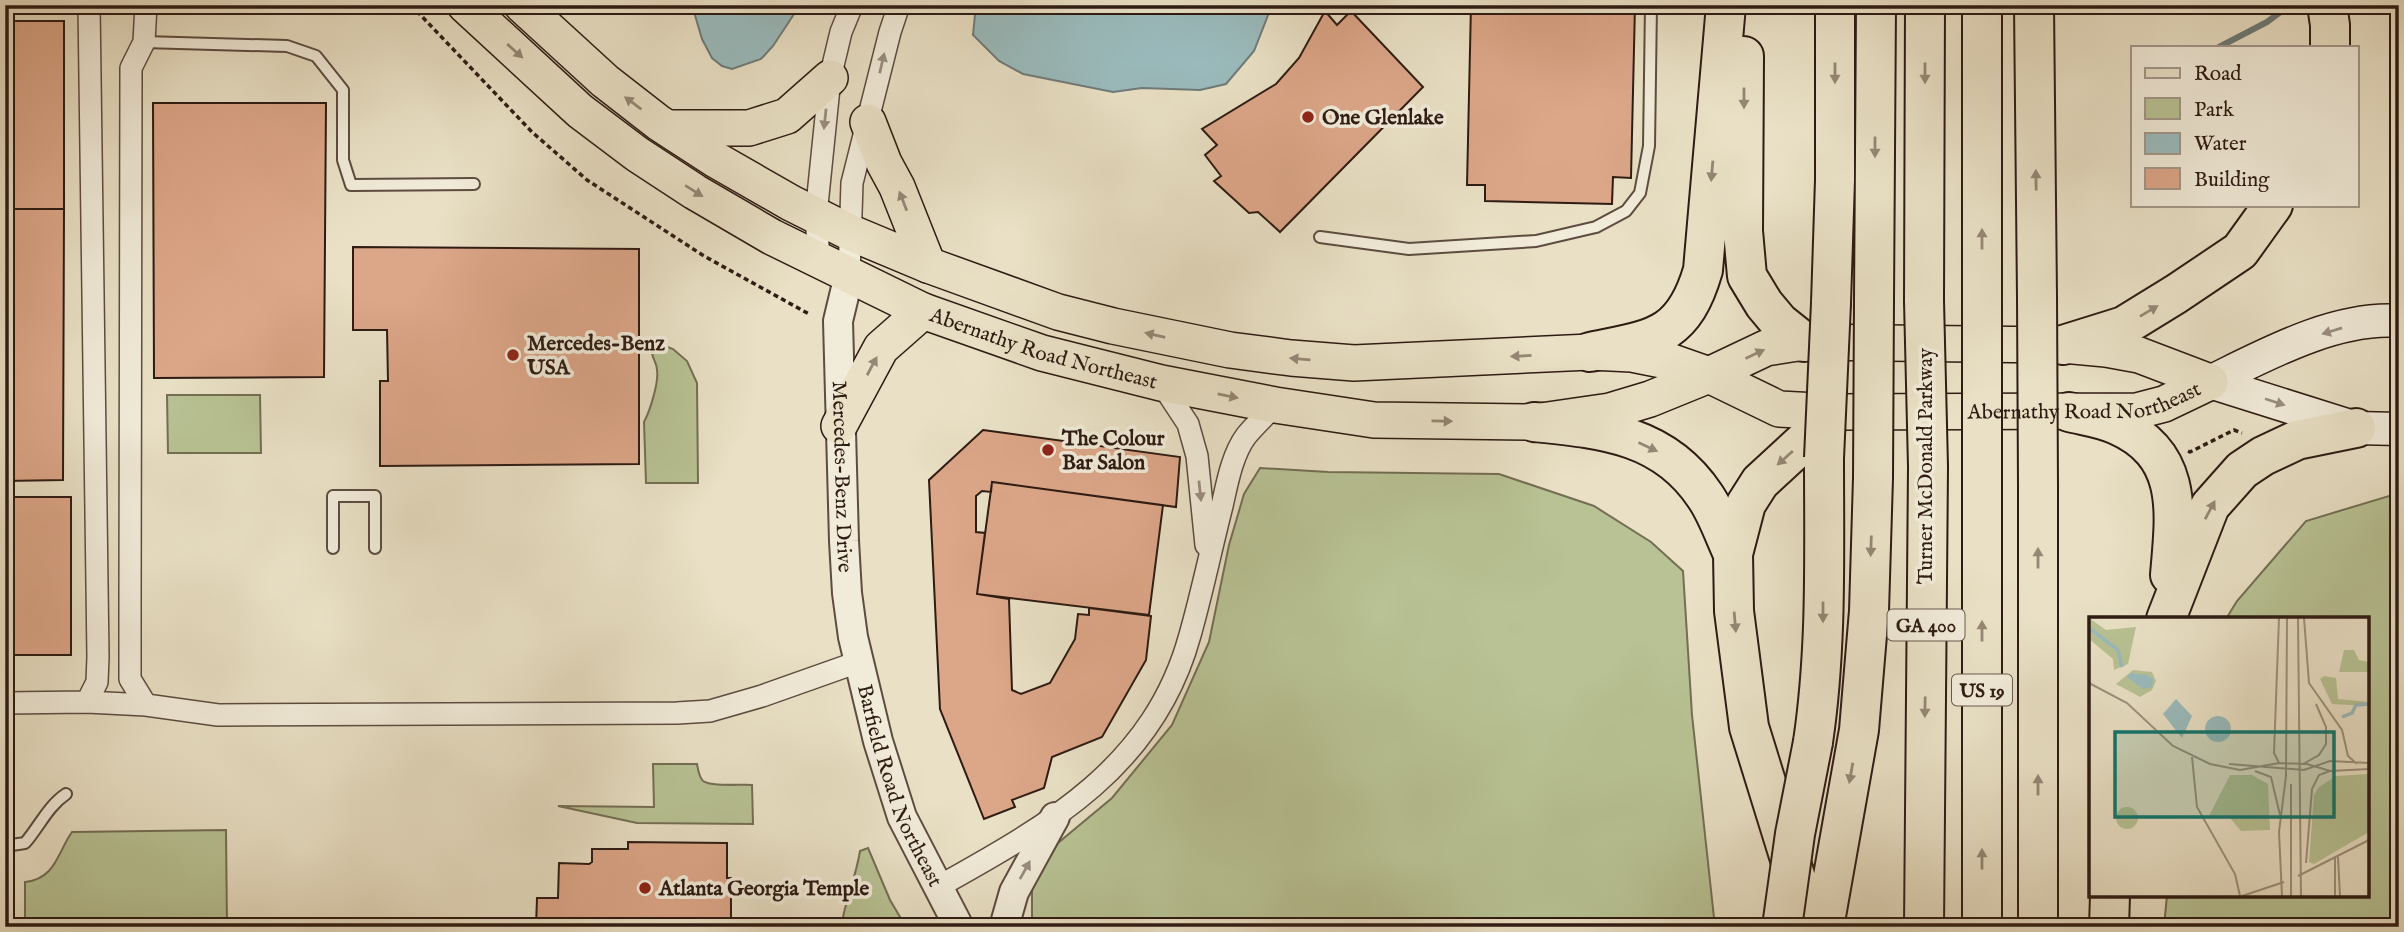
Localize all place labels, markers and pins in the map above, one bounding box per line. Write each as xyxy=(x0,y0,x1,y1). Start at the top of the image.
place label: One Glenlake xyxy=(1322,105,1444,132)
marker: One Glenlake xyxy=(1300,109,1316,125)
place label: Mercedes-Benz USA xyxy=(526,331,665,382)
marker: Mercedes-Benz USA xyxy=(505,347,521,363)
place label: The Colour Bar Salon xyxy=(1061,426,1165,477)
marker: The Colour Bar Salon xyxy=(1040,442,1056,458)
place label: Atlanta Georgia Temple xyxy=(658,876,869,903)
marker: Atlanta Georgia Temple xyxy=(637,880,653,896)

